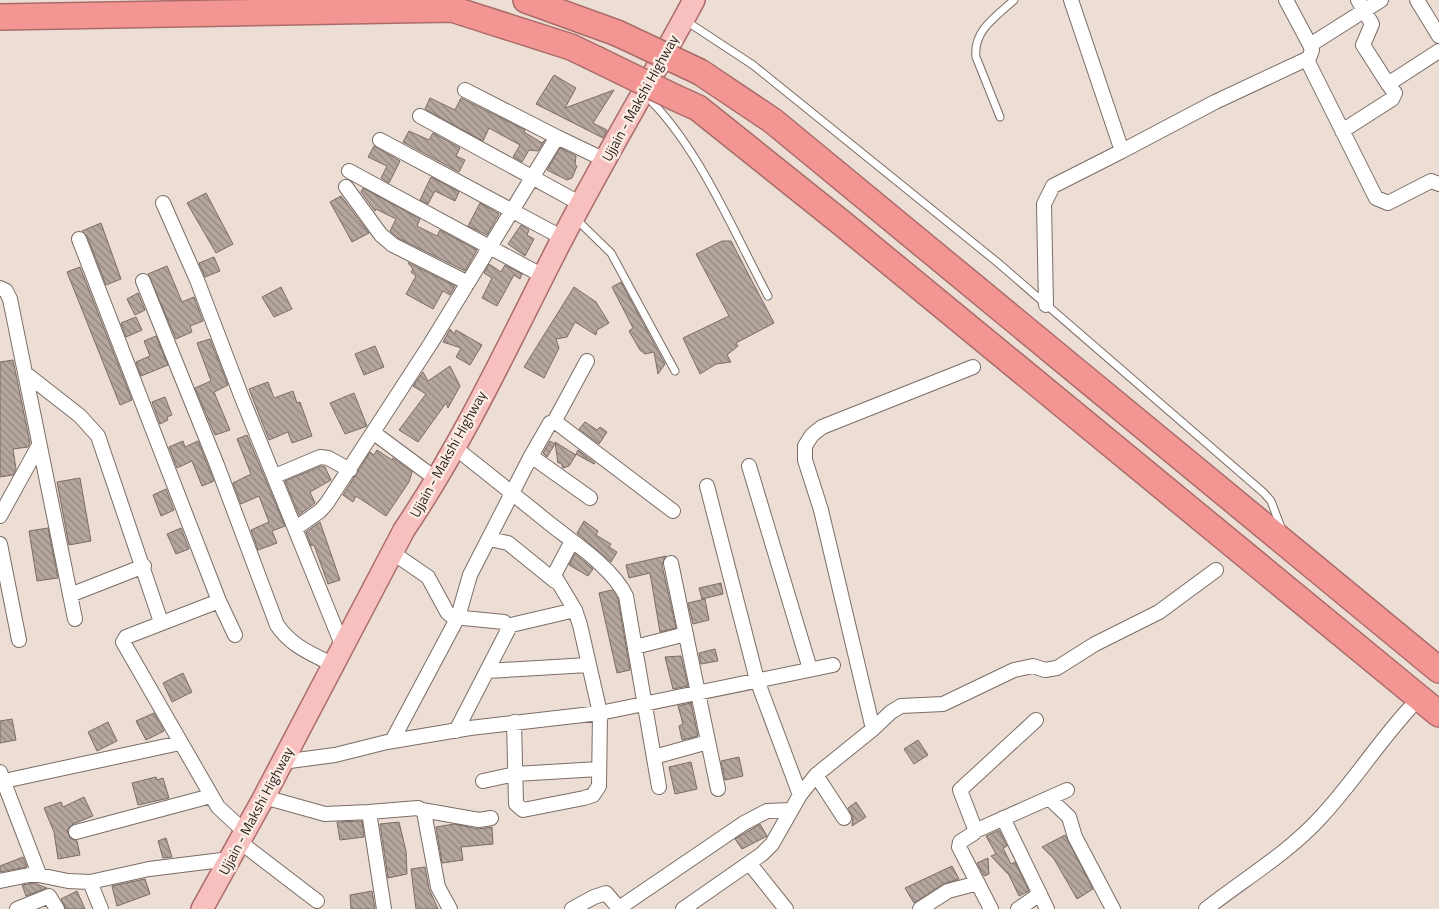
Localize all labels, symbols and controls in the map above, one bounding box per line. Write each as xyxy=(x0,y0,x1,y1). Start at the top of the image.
street label: Ujjain - Makshi Highway xyxy=(596,30,683,165)
street label: Ujjain - Makshi Highway xyxy=(404,386,491,521)
street label: Ujjain - Makshi Highway xyxy=(213,743,298,878)

